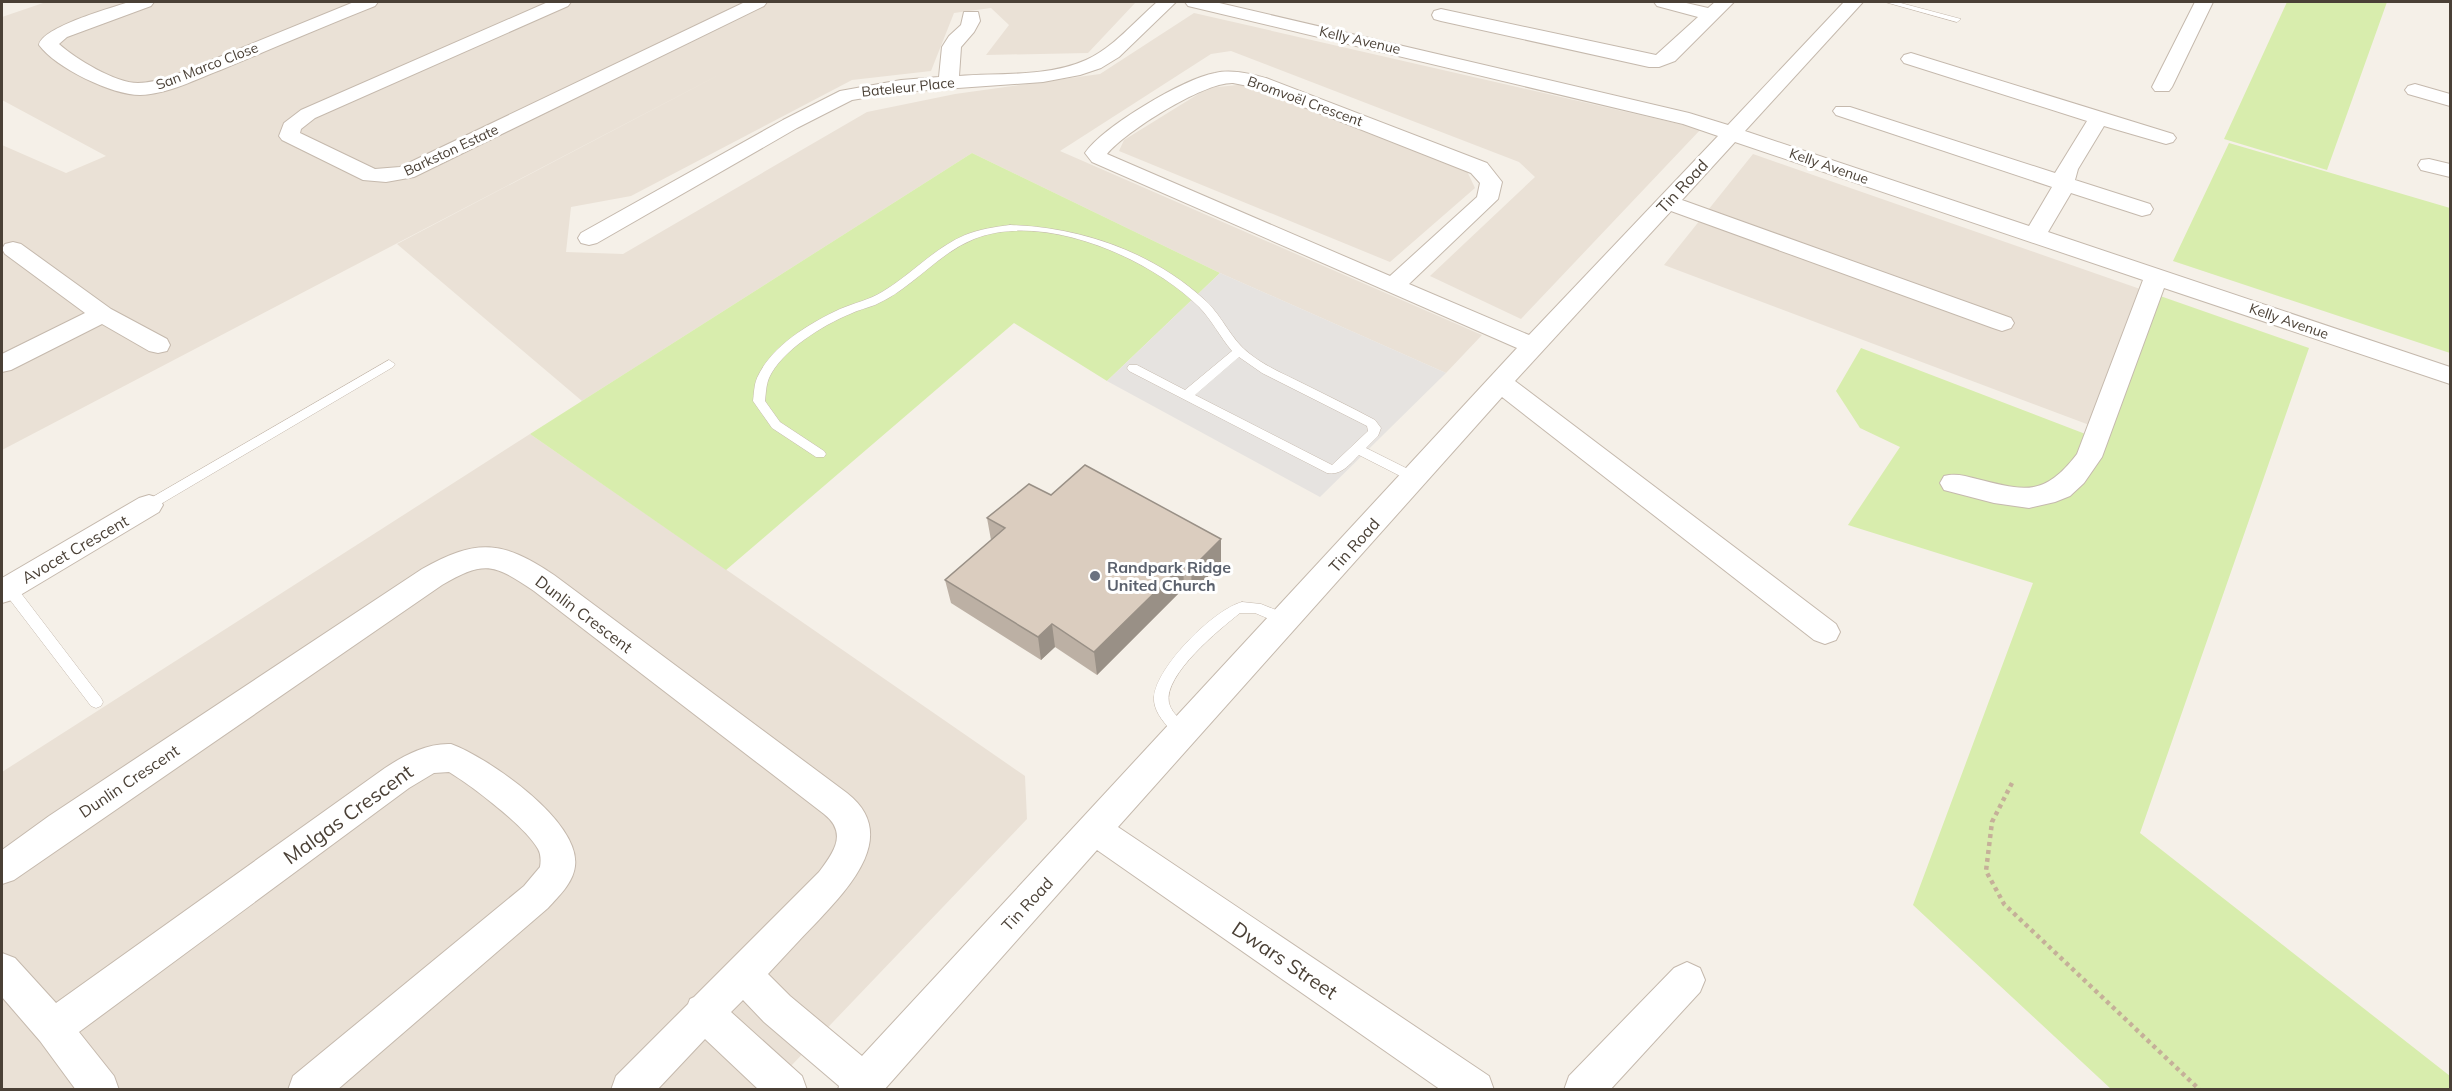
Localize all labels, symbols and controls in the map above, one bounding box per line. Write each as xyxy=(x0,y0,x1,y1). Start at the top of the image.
street label: Kelly Avenue xyxy=(1318,22,1402,58)
street label: San Marco Close xyxy=(153,38,261,94)
street label: Bromvoël Crescent xyxy=(1245,72,1365,130)
street label: Bateleur Place xyxy=(861,73,955,101)
street label: Barkston Estate xyxy=(401,120,501,180)
street label: Kelly Avenue xyxy=(1787,144,1871,188)
street label: Tin Road xyxy=(1652,155,1712,217)
street label: Kelly Avenue xyxy=(2247,299,2331,343)
street label: Avocet Crescent xyxy=(18,510,132,588)
street label: Tin Road xyxy=(1324,514,1384,576)
place label: Randpark Ridge United Church xyxy=(1107,557,1231,595)
marker: Randpark Ridge United Church xyxy=(1088,569,1102,583)
street label: Dunlin Crescent xyxy=(531,571,637,657)
street label: Dunlin Crescent xyxy=(75,740,183,822)
street label: Malgas Crescent xyxy=(278,759,418,869)
street label: Tin Road xyxy=(997,873,1057,935)
street label: Dwars Street xyxy=(1228,916,1342,1004)

